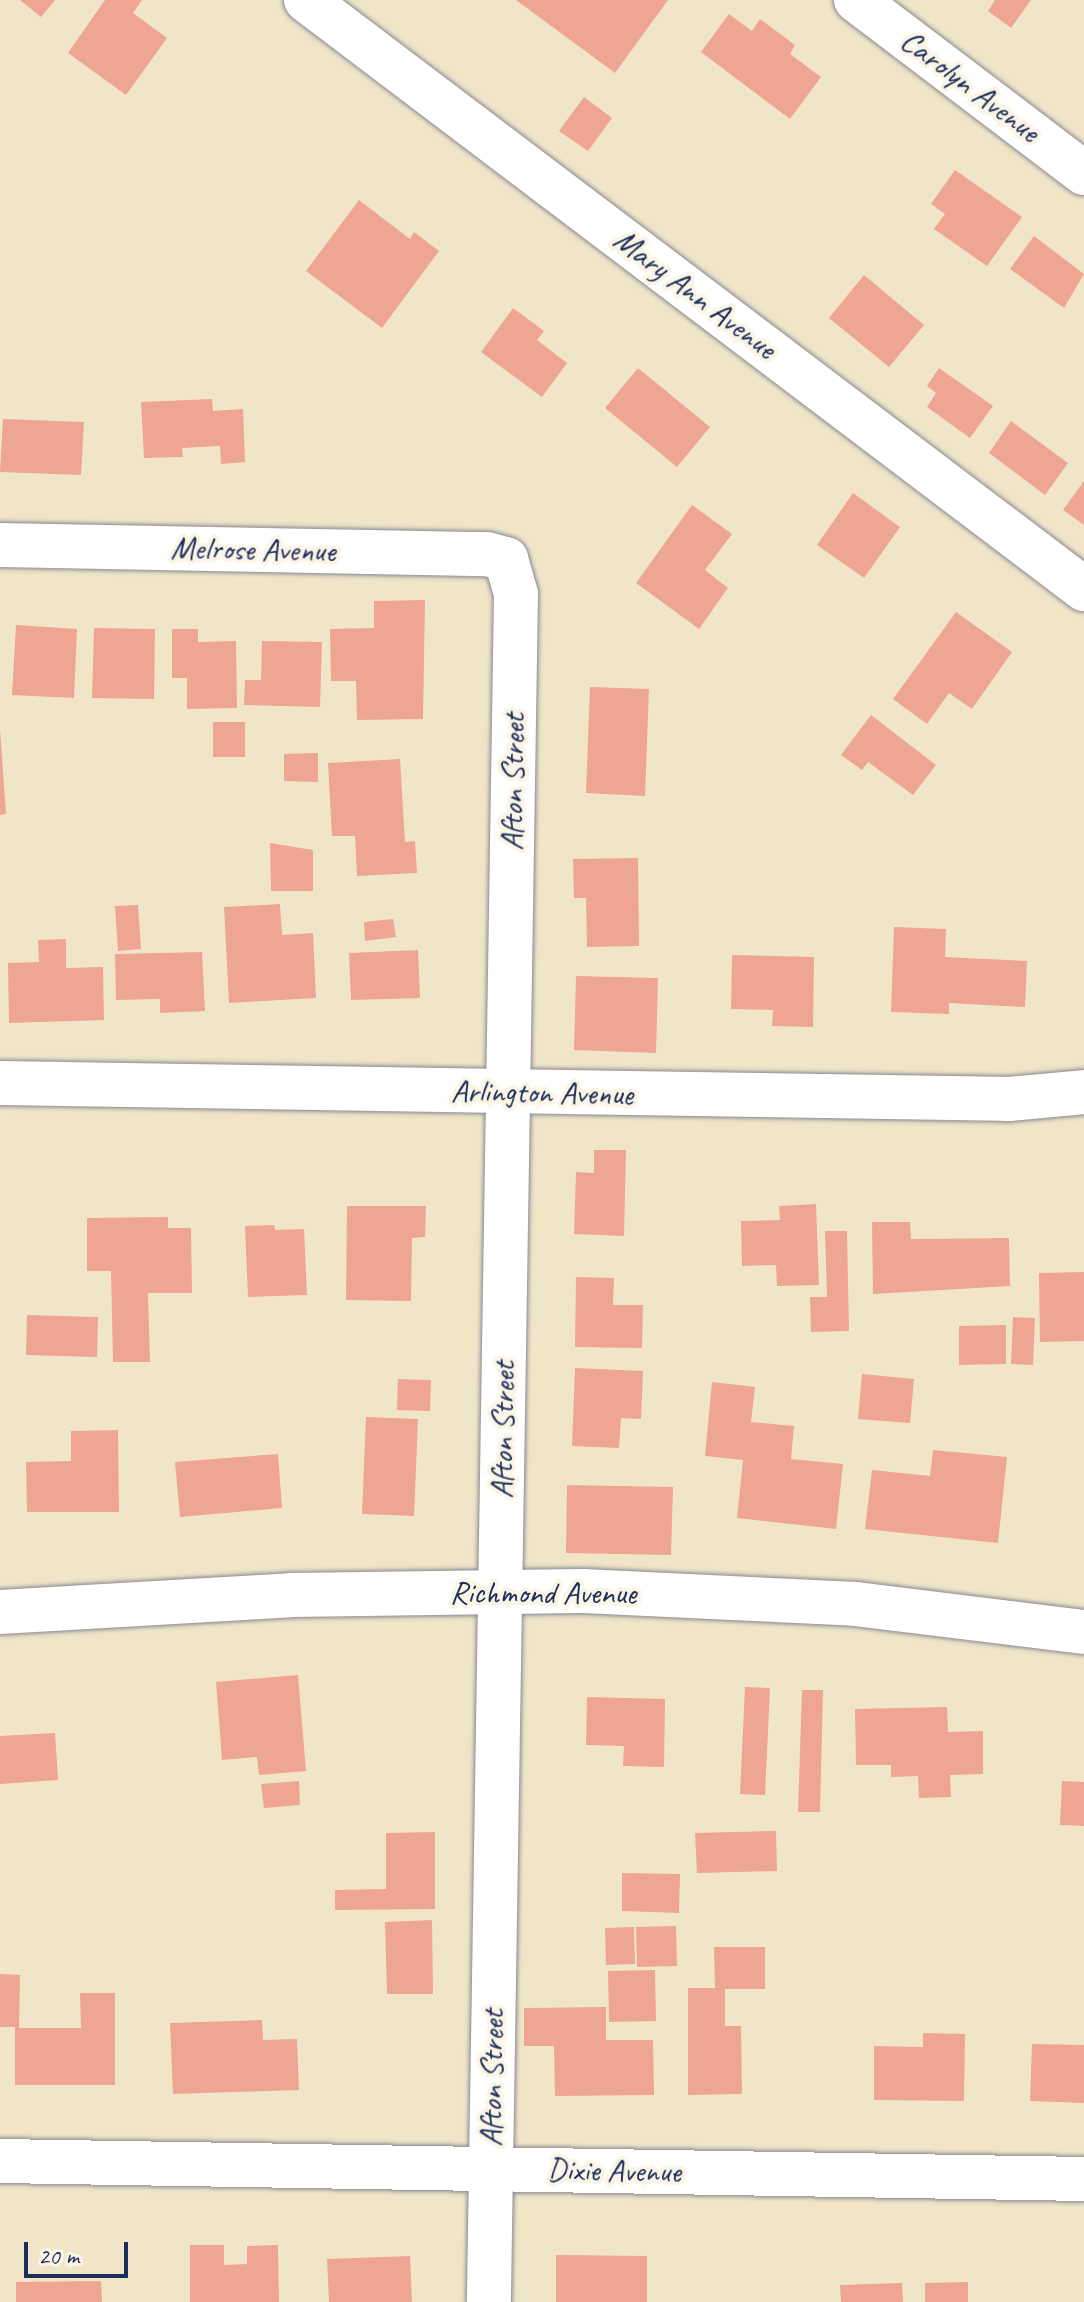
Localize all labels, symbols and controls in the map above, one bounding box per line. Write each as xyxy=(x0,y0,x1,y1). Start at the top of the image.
street label: Carolyn Avenue xyxy=(893,21,1047,151)
street label: Mary Ann Avenue xyxy=(606,221,784,367)
street label: Melrose Avenue xyxy=(170,529,336,571)
street label: Afton Street xyxy=(493,713,533,851)
street label: Arlington Avenue xyxy=(451,1072,633,1114)
street label: Afton Street xyxy=(483,1361,523,1499)
street label: Richmond Avenue xyxy=(450,1574,636,1612)
street label: Afton Street xyxy=(472,2009,512,2147)
street label: Dixie Avenue xyxy=(547,2151,681,2191)
scale bar xyxy=(28,2226,132,2276)
text: 20 m xyxy=(38,2241,79,2271)

